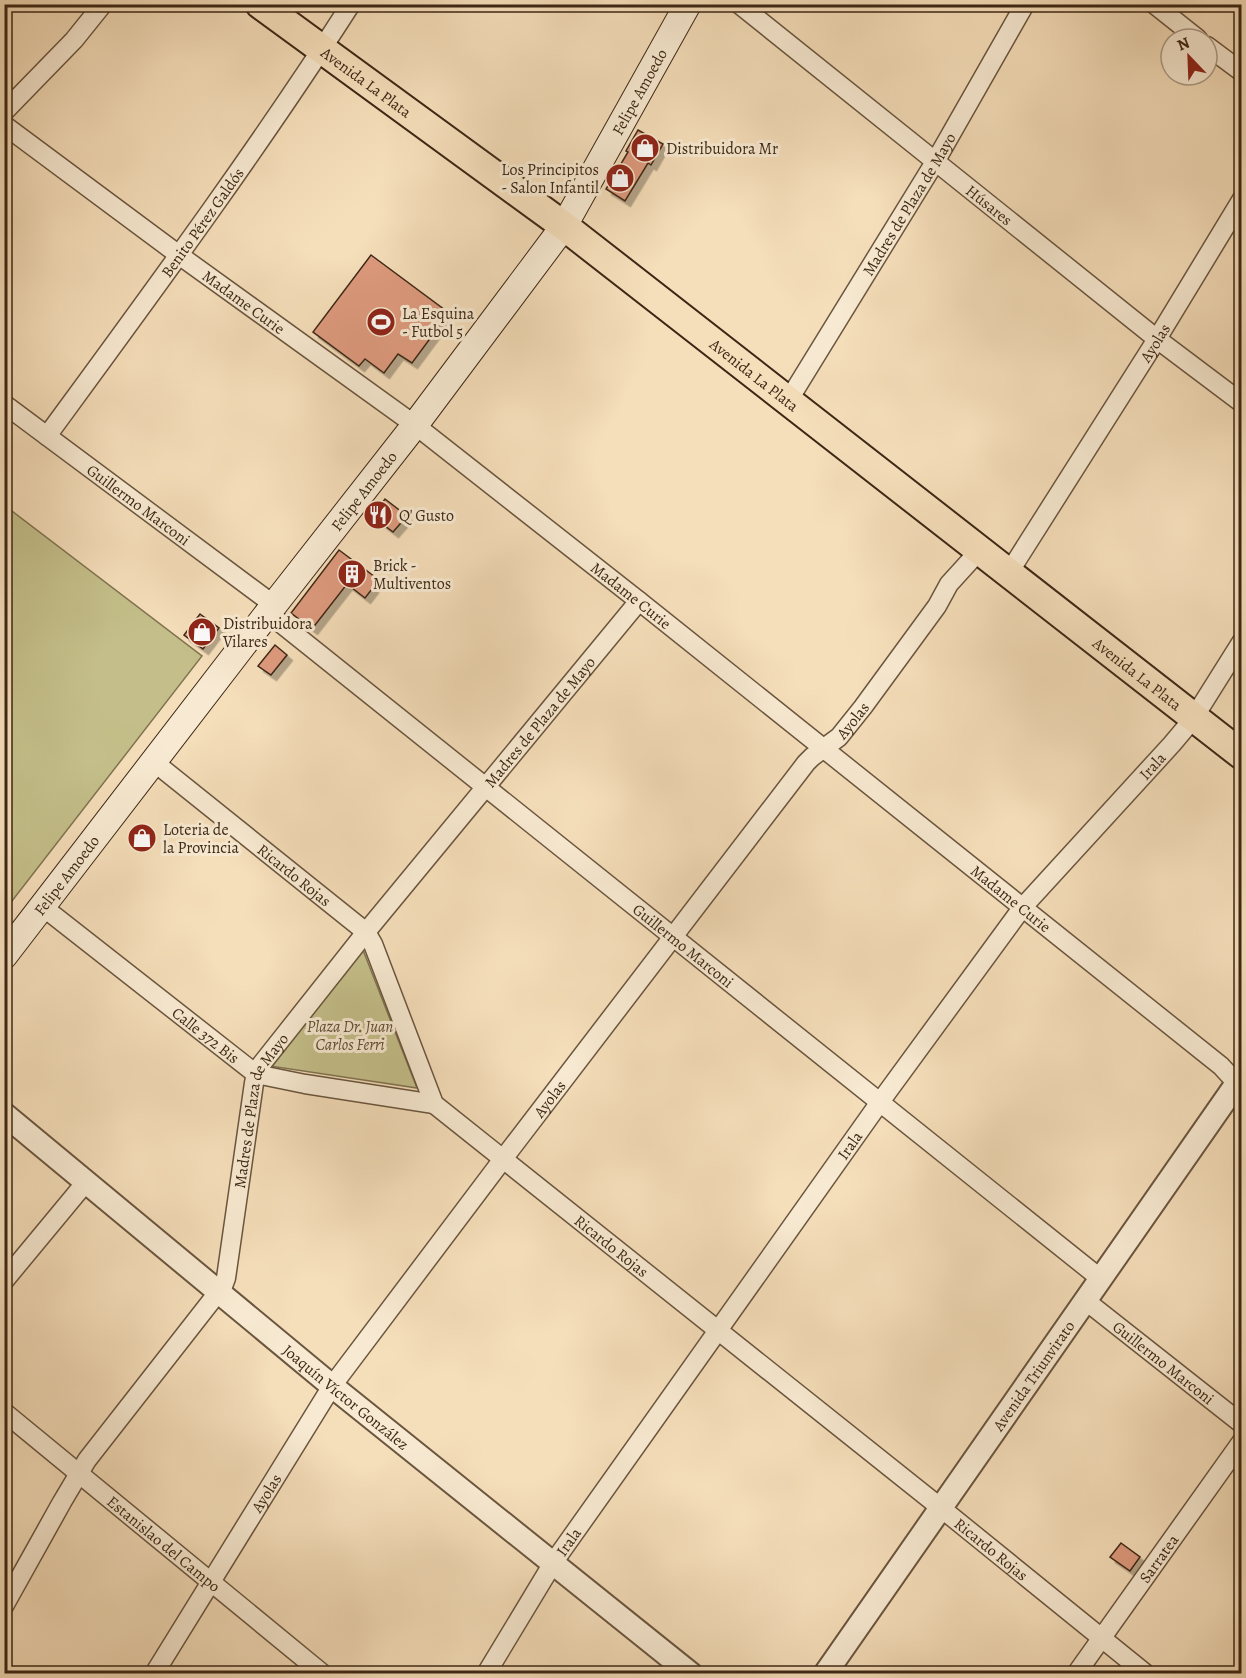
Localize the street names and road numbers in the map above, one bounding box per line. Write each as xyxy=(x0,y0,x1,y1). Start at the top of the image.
street label: Avenida La Plata xyxy=(315,42,416,123)
street label: Felipe Amoedo xyxy=(607,45,673,139)
street label: Madres de Plaza de Mayo xyxy=(858,129,961,280)
street label: Benito Pérez Galdós xyxy=(156,164,250,282)
street label: Húsares xyxy=(961,180,1017,231)
street label: Madame Curie xyxy=(197,265,289,340)
street label: Ayolas xyxy=(1135,320,1176,367)
street label: Avenida La Plata xyxy=(704,333,803,417)
street label: Felipe Amoedo xyxy=(326,447,403,536)
street label: Guillermo Marconi xyxy=(82,459,194,551)
street label: Madame Curie xyxy=(586,557,676,635)
street label: Avenida La Plata xyxy=(1087,632,1187,716)
street label: Madres de Plaza de Mayo xyxy=(480,652,601,792)
street label: Ayolas xyxy=(831,698,875,745)
street label: Irala xyxy=(1134,747,1172,785)
street label: Felipe Amoedo xyxy=(29,831,105,920)
street label: Ricardo Rojas xyxy=(252,839,335,912)
street label: Madame Curie xyxy=(966,860,1055,938)
street label: Guillermo Marconi xyxy=(628,899,738,993)
street label: Calle 372 Bis xyxy=(167,1002,244,1069)
street label: Madres de Plaza de Mayo xyxy=(229,1029,294,1190)
street label: Ayolas xyxy=(528,1076,572,1123)
street label: Irala xyxy=(832,1126,868,1164)
street label: Ricardo Rojas xyxy=(569,1210,653,1283)
street label: Avenida Triunvirato xyxy=(987,1316,1080,1436)
street label: Guillermo Marconi xyxy=(1108,1316,1219,1410)
street label: Joaquín Víctor González xyxy=(278,1340,413,1456)
street label: Ayolas xyxy=(246,1470,287,1518)
street label: Estanislao del Campo xyxy=(102,1491,225,1597)
street label: Ricardo Rojas xyxy=(949,1513,1032,1586)
street label: Irala xyxy=(551,1523,587,1561)
street label: Sarratea xyxy=(1134,1530,1184,1588)

